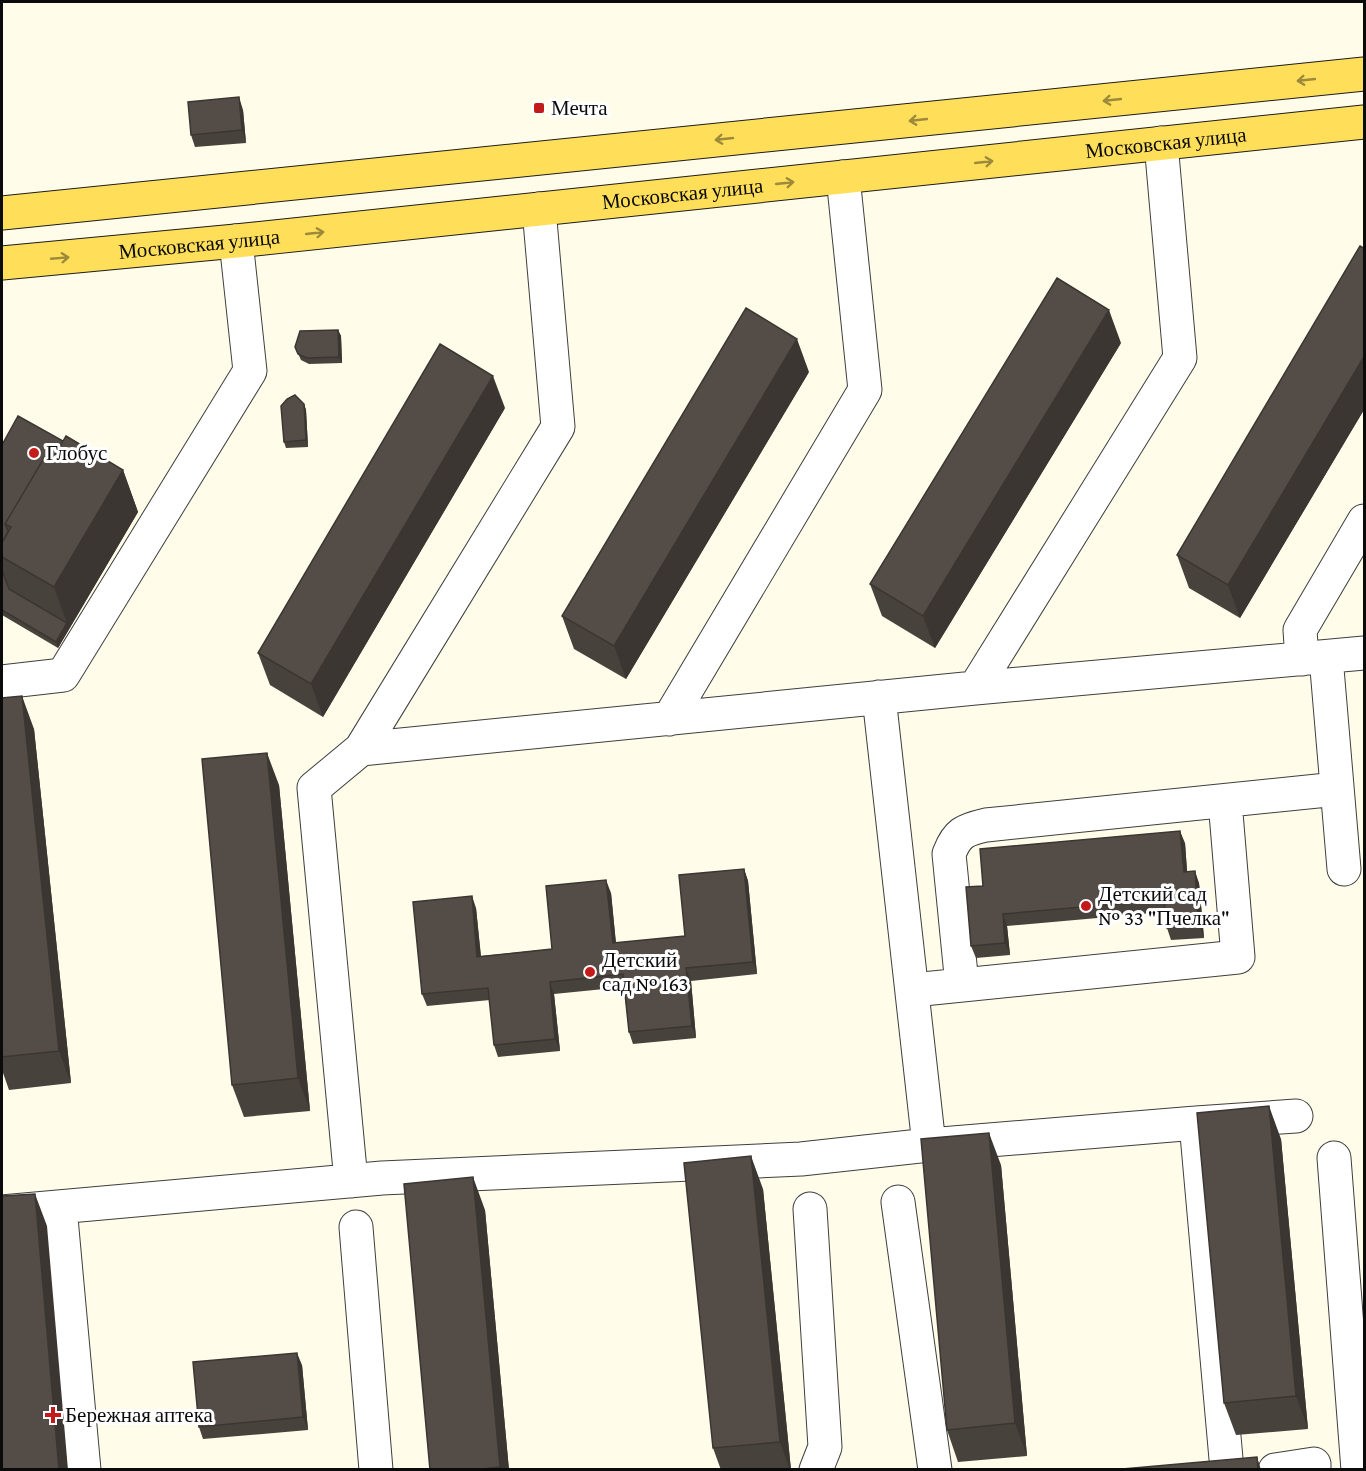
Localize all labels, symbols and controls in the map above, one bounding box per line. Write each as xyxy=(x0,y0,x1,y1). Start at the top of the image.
one-way arrow xyxy=(1297,75,1317,86)
one-way arrow xyxy=(1103,95,1123,106)
place label: Мечта xyxy=(551,96,608,120)
marker: Мечта xyxy=(532,101,546,115)
one-way arrow xyxy=(909,115,929,126)
street label: Московская улица xyxy=(1084,122,1248,163)
one-way arrow xyxy=(715,134,735,145)
one-way arrow xyxy=(974,156,994,167)
street label: Московская улица xyxy=(601,173,765,214)
one-way arrow xyxy=(774,177,794,188)
street label: Московская улица xyxy=(117,224,282,264)
one-way arrow xyxy=(304,227,324,238)
one-way arrow xyxy=(49,252,69,263)
place label: Глобус xyxy=(46,441,107,465)
marker: Глобус xyxy=(27,446,41,460)
place label: Детский сад № 33 "Пчелка" xyxy=(1098,882,1230,930)
marker: Детский сад № 33 "Пчелка" xyxy=(1079,899,1093,913)
place label: Детский сад № 163 xyxy=(602,948,688,996)
marker: Детский сад № 163 xyxy=(583,965,597,979)
place label: Бережная аптека xyxy=(65,1403,214,1427)
marker: Бережная аптека xyxy=(46,1408,60,1422)

